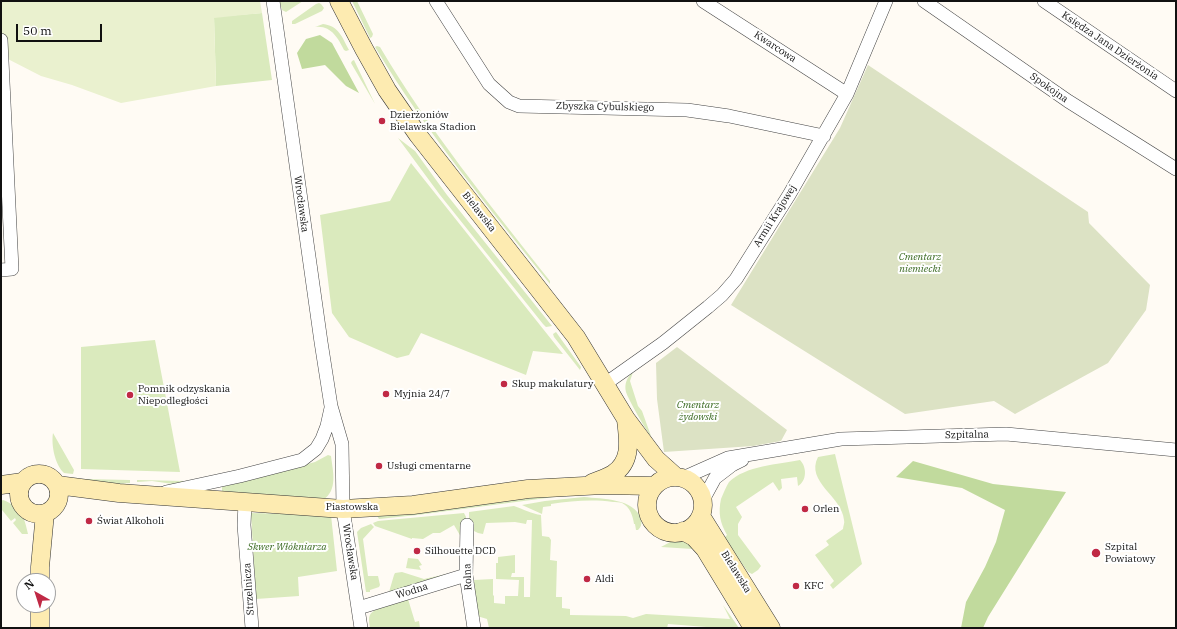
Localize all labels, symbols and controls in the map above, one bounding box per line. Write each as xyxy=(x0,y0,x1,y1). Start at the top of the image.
street label: Księdza Jana Dzierżonia xyxy=(1059,9,1161,83)
scale bar xyxy=(18,16,104,42)
text: 50 m xyxy=(23,23,52,38)
street label: Kwarcowa xyxy=(752,29,798,65)
street label: Spokojna xyxy=(1028,70,1070,106)
street label: Zbyszka Cybulskiego xyxy=(556,100,654,114)
place label: Dzierżoniów Bielawska Stadion xyxy=(390,109,476,132)
marker: Dzierżoniów Bielawska Stadion xyxy=(377,116,387,126)
street label: Wrocławska xyxy=(291,175,311,233)
street label: Armii Krajowej xyxy=(751,183,799,249)
street label: Bielawska xyxy=(460,190,498,234)
park label: Cmentarz niemiecki xyxy=(899,251,941,274)
place label: Skup makulatury xyxy=(512,378,593,390)
marker: Skup makulatury xyxy=(499,379,509,389)
place label: Pomnik odzyskania Niepodległości xyxy=(138,383,230,406)
place label: Myjnia 24/7 xyxy=(394,388,450,400)
marker: Myjnia 24/7 xyxy=(381,389,391,399)
marker: Pomnik odzyskania Niepodległości xyxy=(125,390,135,400)
park label: Cmentarz żydowski xyxy=(677,399,719,422)
street label: Szpitalna xyxy=(945,429,989,441)
place label: Usługi cmentarne xyxy=(387,460,471,472)
marker: Usługi cmentarne xyxy=(374,461,384,471)
street label: Piastowska xyxy=(326,501,378,513)
place label: Orlen xyxy=(813,503,839,515)
marker: Orlen xyxy=(800,504,810,514)
place label: Świat Alkoholi xyxy=(97,515,164,527)
marker: Świat Alkoholi xyxy=(84,516,94,526)
street label: Wrocławska xyxy=(340,523,360,581)
park label: Skwer Włókniarza xyxy=(247,541,327,553)
place label: Szpital Powiatowy xyxy=(1105,541,1155,564)
place label: Silhouette DCD xyxy=(425,545,496,557)
marker: Silhouette DCD xyxy=(412,546,422,556)
marker: Szpital Powiatowy xyxy=(1090,547,1102,559)
street label: Bielawska xyxy=(718,549,754,595)
street label: Strzelnicza xyxy=(241,562,257,616)
street label: Rolna xyxy=(461,563,475,591)
north arrow xyxy=(16,573,56,613)
place label: Aldi xyxy=(595,573,614,585)
marker: Aldi xyxy=(582,574,592,584)
text: N xyxy=(21,576,37,593)
street label: Wodna xyxy=(395,580,429,602)
place label: KFC xyxy=(804,580,824,592)
marker: KFC xyxy=(791,581,801,591)

